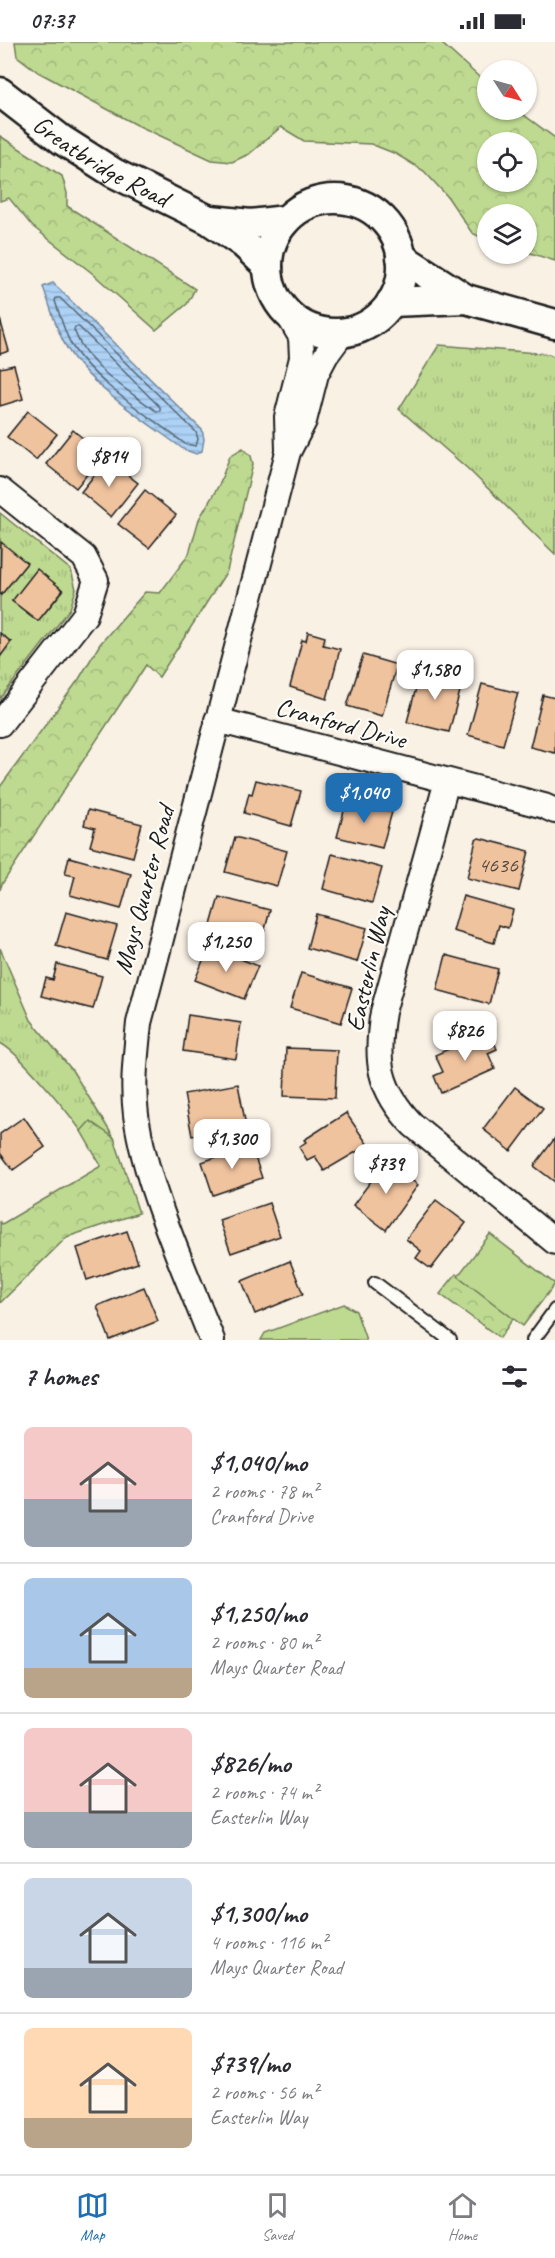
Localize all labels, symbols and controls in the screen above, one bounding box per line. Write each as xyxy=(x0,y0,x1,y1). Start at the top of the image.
text: 07:37 xyxy=(30,7,74,35)
north arrow xyxy=(477,60,537,120)
map controls xyxy=(477,60,537,264)
street label: Greatbridge Road xyxy=(27,107,178,216)
button: locate xyxy=(477,132,537,192)
button: layers xyxy=(477,204,537,264)
pin: $814 xyxy=(73,437,145,488)
text: $814 xyxy=(91,444,127,469)
pin: $1,580 xyxy=(386,650,484,701)
text: $1,580 xyxy=(411,657,459,682)
street label: Cranford Drive xyxy=(272,690,412,757)
pin: $1,040 xyxy=(315,773,413,824)
text: $1,040 xyxy=(340,780,388,805)
street label: Mays Quarter Road xyxy=(106,799,183,978)
house number: 4636 xyxy=(478,851,519,879)
street label: Easterlin Way xyxy=(338,902,399,1034)
pin: $1,250 xyxy=(177,922,275,973)
text: $1,250 xyxy=(202,929,250,954)
pin: $826 xyxy=(429,1011,501,1062)
text: $826 xyxy=(447,1018,483,1043)
pin: $1,300 xyxy=(183,1119,281,1170)
text: $1,300 xyxy=(208,1126,256,1151)
pin: $739 xyxy=(350,1144,422,1195)
text: $739 xyxy=(368,1151,404,1176)
text: 7 homes xyxy=(24,1360,97,1393)
icon: filters xyxy=(498,1360,531,1393)
text: $1,040/mo xyxy=(210,1446,307,1479)
icon: home xyxy=(72,1451,144,1523)
text: 2 rooms · 78 m² xyxy=(210,1479,318,1504)
text: Cranford Drive xyxy=(210,1504,313,1529)
text: $1,250/mo xyxy=(210,1597,307,1630)
icon: home xyxy=(72,1602,144,1674)
text: 2 rooms · 80 m² xyxy=(210,1630,318,1655)
text: Mays Quarter Road xyxy=(210,1655,343,1680)
text: $826/mo xyxy=(210,1747,291,1780)
icon: home xyxy=(72,1752,144,1824)
text: 2 rooms · 74 m² xyxy=(210,1780,318,1805)
text: Easterlin Way xyxy=(210,1805,307,1830)
text: $1,300/mo xyxy=(210,1897,307,1930)
icon: home xyxy=(72,1902,144,1974)
text: 4 rooms · 116 m² xyxy=(210,1930,327,1955)
text: Mays Quarter Road xyxy=(210,1955,343,1980)
text: $739/mo xyxy=(210,2047,290,2080)
icon: home xyxy=(72,2052,144,2124)
text: 2 rooms · 56 m² xyxy=(210,2080,318,2105)
text: Easterlin Way xyxy=(210,2105,307,2130)
tab: Map xyxy=(76,2189,109,2245)
tab: Saved xyxy=(261,2189,294,2245)
tab: Home xyxy=(446,2189,479,2245)

